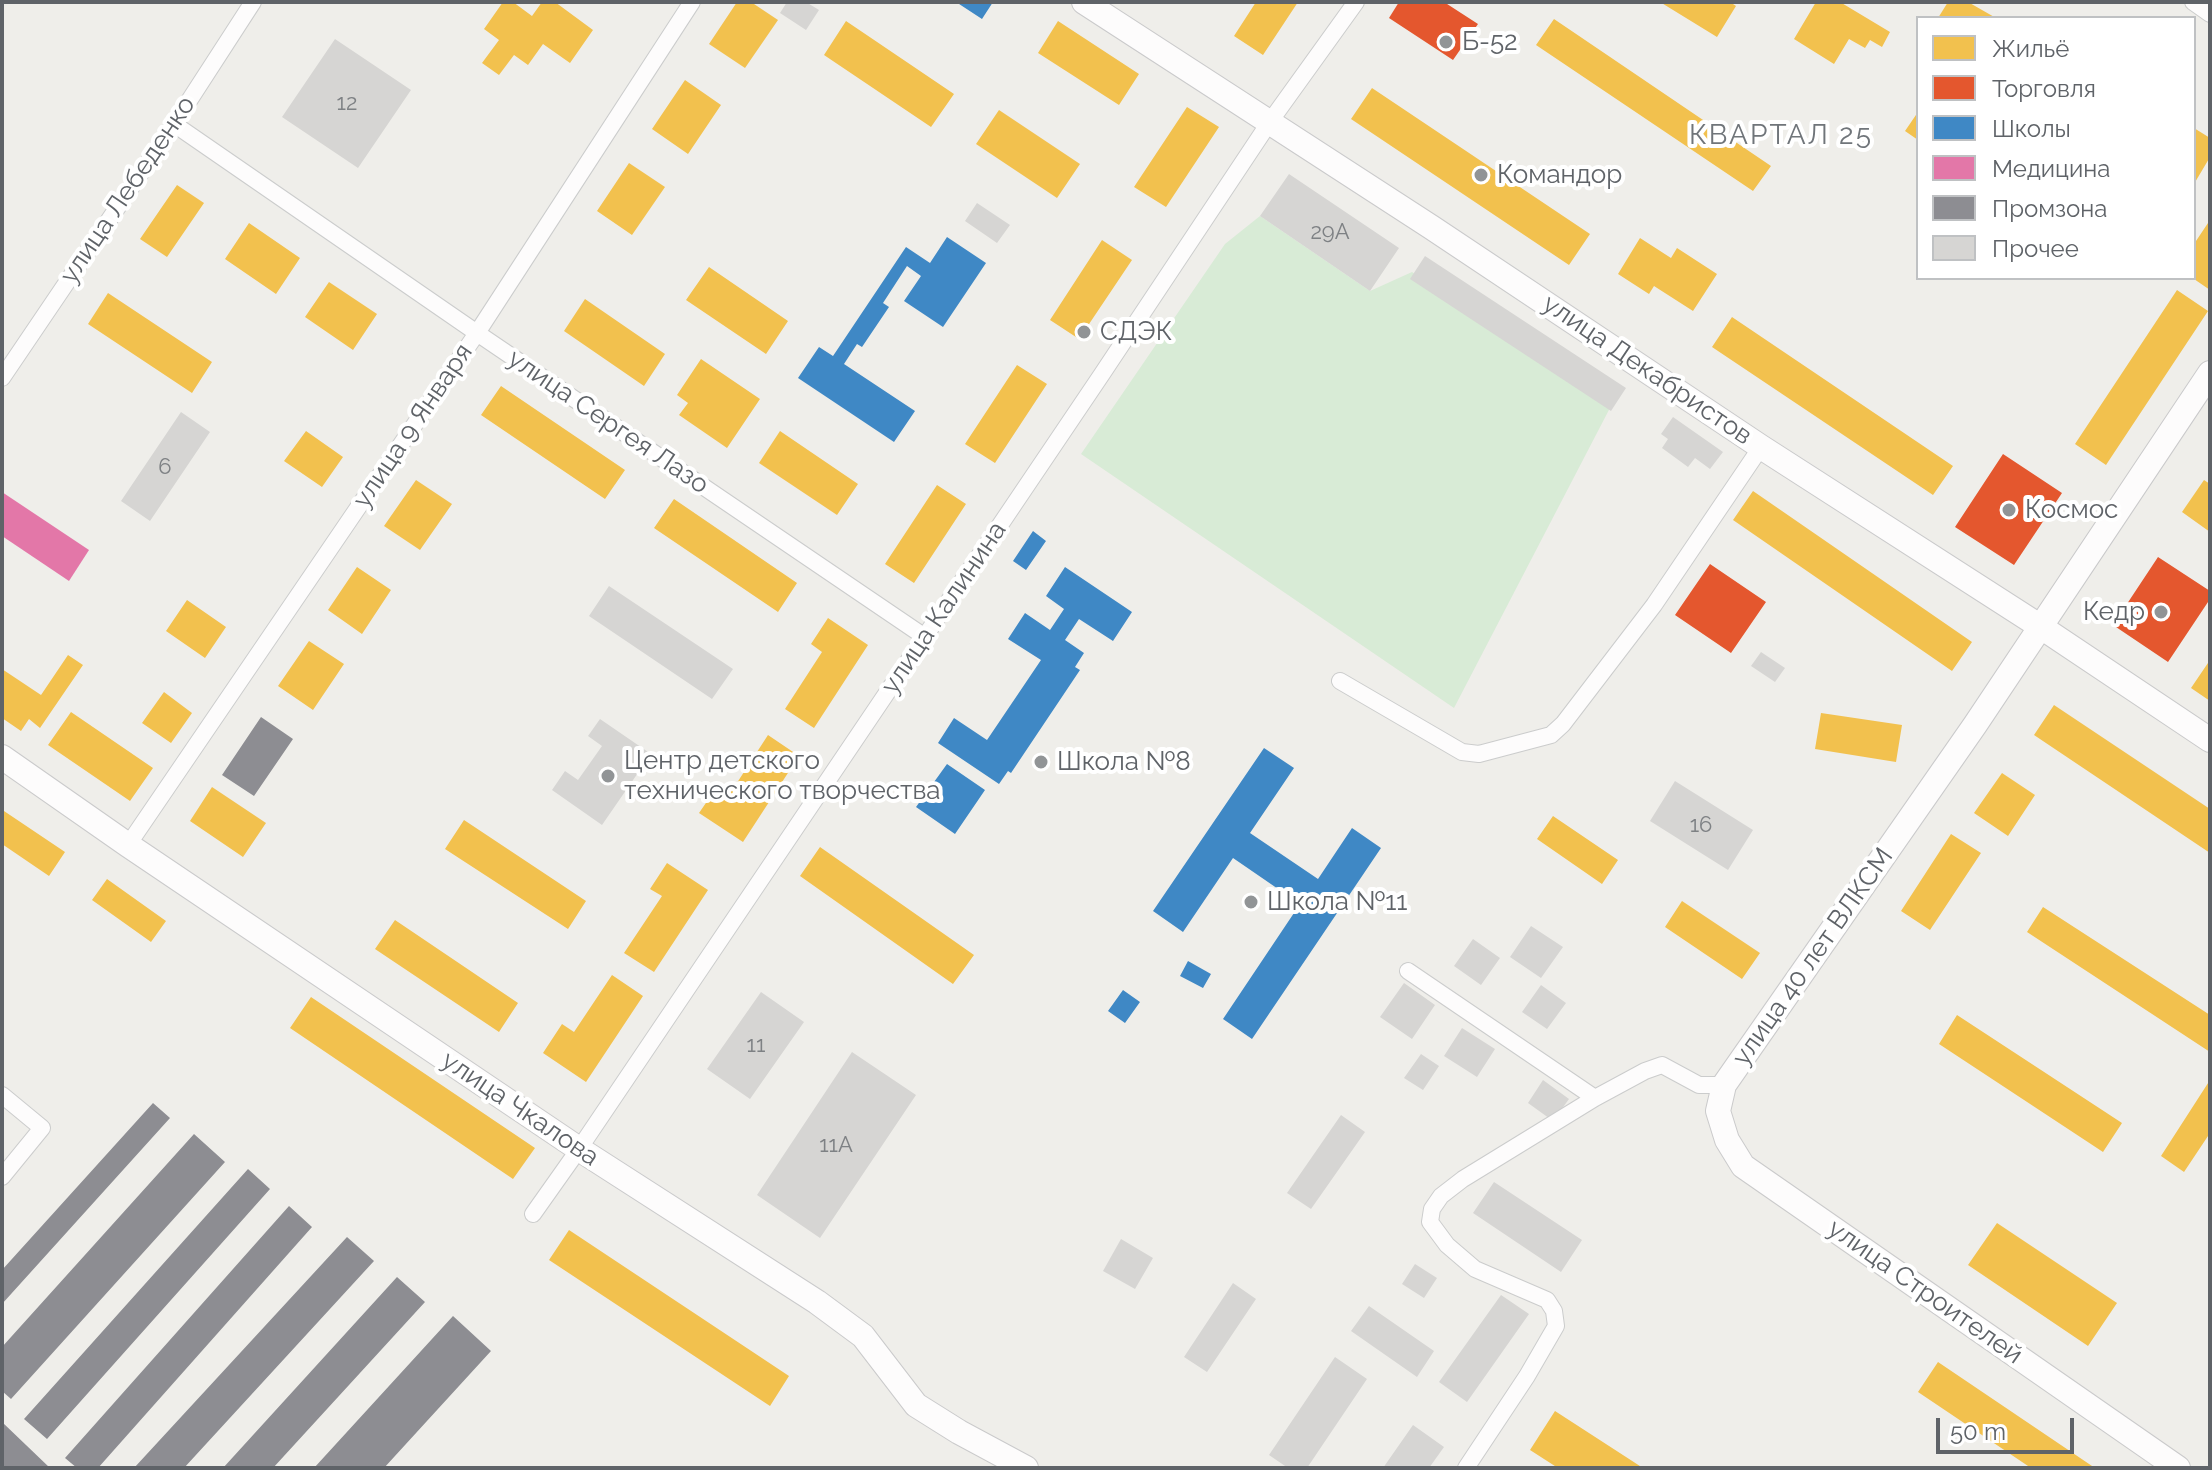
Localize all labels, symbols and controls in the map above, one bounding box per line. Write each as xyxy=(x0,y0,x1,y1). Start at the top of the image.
legend xyxy=(1916,16,2196,280)
place label: Б-52 xyxy=(1462,26,1518,58)
marker: Б-52 xyxy=(1437,33,1455,51)
text: Жильё xyxy=(1992,34,2069,63)
text: Торговля xyxy=(1992,74,2096,103)
street label: улица Лебеденко xyxy=(54,90,202,290)
house number: 12 xyxy=(337,90,357,116)
text: Школы xyxy=(1992,114,2071,143)
district label: КВАРТАЛ 25 xyxy=(1689,119,1873,153)
text: Медицина xyxy=(1992,154,2110,183)
place label: Командор xyxy=(1497,159,1622,191)
marker: Командор xyxy=(1472,166,1490,184)
text: Промзона xyxy=(1992,194,2107,223)
house number: 29А xyxy=(1310,219,1350,245)
text: Прочее xyxy=(1992,234,2079,263)
street label: улица Декабристов xyxy=(1536,288,1758,452)
place label: СДЭК xyxy=(1100,316,1172,348)
marker: СДЭК xyxy=(1075,323,1093,341)
street label: улица 9 Января xyxy=(347,338,479,514)
street label: улица Сергея Лазо xyxy=(502,343,714,501)
house number: 6 xyxy=(158,454,172,480)
place label: Космос xyxy=(2025,494,2118,526)
marker: Космос xyxy=(2000,501,2018,519)
street label: улица Калинина xyxy=(875,516,1013,700)
place label: Кедр xyxy=(2083,596,2145,628)
marker: Кедр xyxy=(2152,603,2170,621)
place label: Центр детского технического творчества xyxy=(624,745,940,806)
place label: Школа №8 xyxy=(1057,746,1191,778)
marker: Школа №8 xyxy=(1032,753,1050,771)
marker: Центр детского технического творчества xyxy=(599,767,617,785)
house number: 16 xyxy=(1690,812,1712,838)
street label: улица 40 лет ВЛКСМ xyxy=(1726,842,1900,1072)
place label: Школа №11 xyxy=(1267,886,1407,918)
marker: Школа №11 xyxy=(1242,893,1260,911)
house number: 11 xyxy=(747,1032,765,1058)
street label: улица Чкалова xyxy=(435,1045,605,1173)
house number: 11А xyxy=(819,1132,853,1158)
street label: улица Строителей xyxy=(1822,1213,2028,1371)
scale bar xyxy=(1940,1402,2078,1452)
text: 50 m xyxy=(1950,1417,2006,1446)

